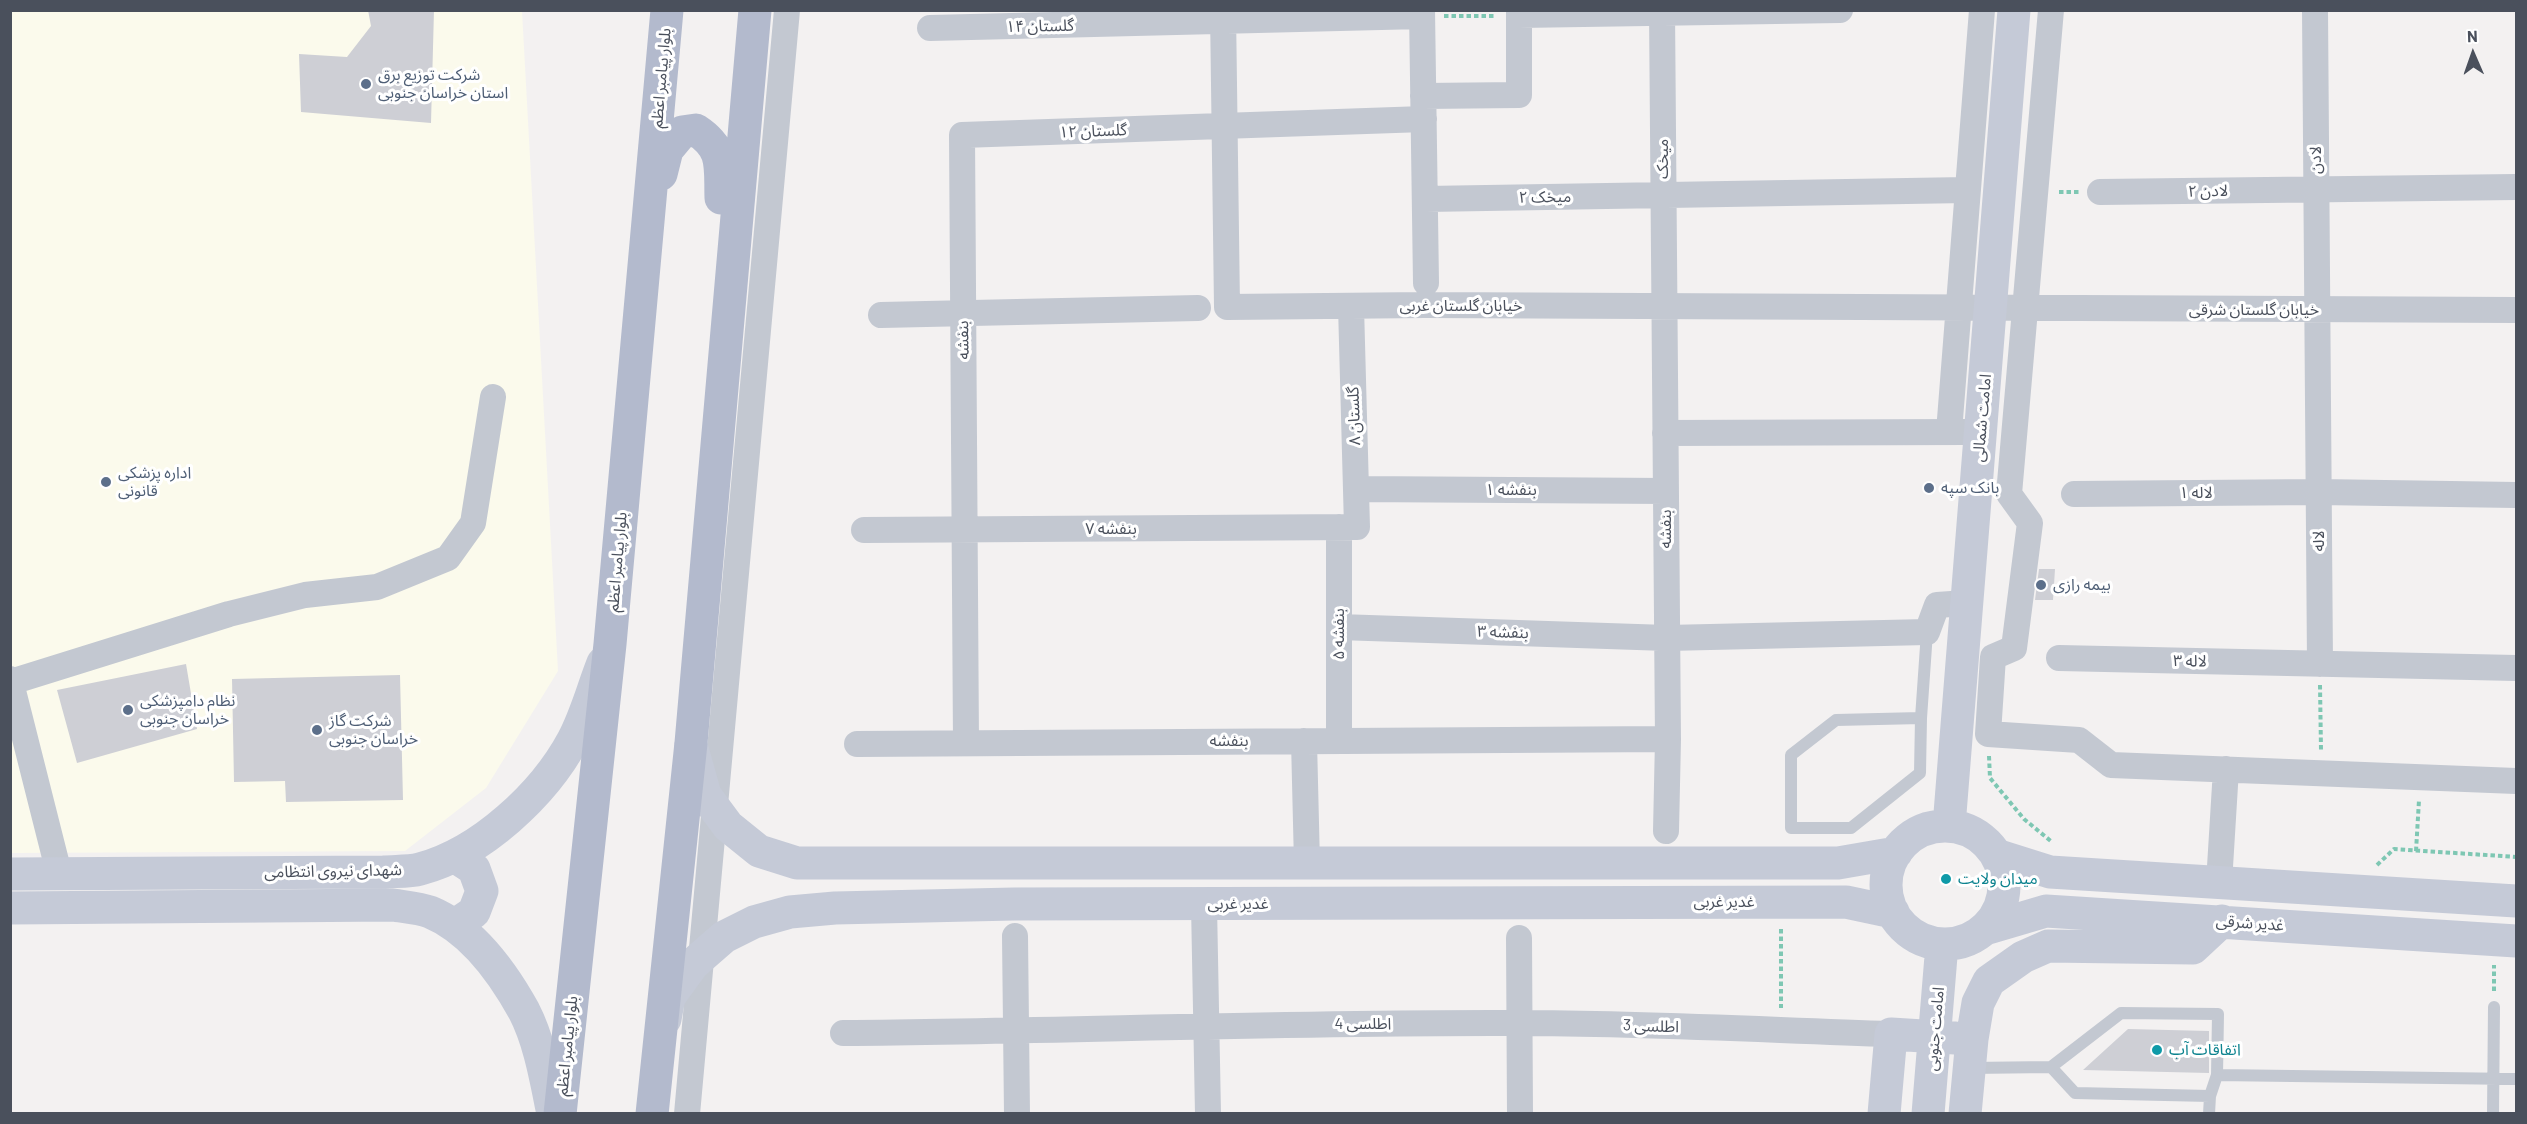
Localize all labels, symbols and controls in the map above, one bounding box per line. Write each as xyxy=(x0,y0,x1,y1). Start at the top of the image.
street label: گلستان ۱۴ xyxy=(1006,16,1074,36)
north arrow xyxy=(2443,24,2503,84)
text: N xyxy=(2467,26,2478,45)
street label: بلوار پیامبر اعظم xyxy=(647,27,675,129)
place label: شرکت توزیع برق استان خراسان جنوبی xyxy=(378,65,508,103)
marker: شرکت توزیع برق استان خراسان جنوبی xyxy=(359,77,373,91)
street label: گلستان ۱۲ xyxy=(1059,120,1127,142)
street label: میخک xyxy=(1653,139,1673,179)
street label: لادن xyxy=(2306,146,2326,174)
street label: لادن ۲ xyxy=(2188,181,2228,201)
street label: میخک ۲ xyxy=(1519,187,1571,207)
street label: خیابان گلستان غربی xyxy=(1400,296,1522,316)
street label: خیابان گلستان شرقی xyxy=(2189,300,2319,320)
street label: بنفشه xyxy=(953,320,973,360)
street label: امامت شمالی xyxy=(1969,373,1995,463)
street label: گلستان ۸ xyxy=(1343,386,1365,446)
place label: اداره پزشکی قانونی xyxy=(118,463,191,501)
marker: اداره پزشکی قانونی xyxy=(99,475,113,489)
place label: بانک سپه xyxy=(1941,478,1999,498)
street label: بنفشه ۱ xyxy=(1485,480,1537,500)
marker: بانک سپه xyxy=(1922,481,1936,495)
street label: لاله ۱ xyxy=(2179,483,2213,503)
street label: بنفشه xyxy=(1656,509,1676,549)
street label: بلوار پیامبر اعظم xyxy=(603,511,631,613)
street label: بنفشه ۷ xyxy=(1085,519,1137,539)
street label: لاله xyxy=(2309,530,2329,552)
place label: بیمه رازی xyxy=(2053,575,2111,595)
marker: بیمه رازی xyxy=(2034,578,2048,592)
street label: بنفشه ۵ xyxy=(1329,608,1349,660)
street label: بنفشه ۳ xyxy=(1477,622,1529,642)
street label: لاله ۳ xyxy=(2173,651,2207,671)
place label: نظام دامپزشکی خراسان جنوبی xyxy=(140,691,235,729)
marker: نظام دامپزشکی خراسان جنوبی xyxy=(121,703,135,717)
place label: شرکت گاز خراسان جنوبی xyxy=(329,711,418,749)
marker: شرکت گاز خراسان جنوبی xyxy=(310,723,324,737)
street label: بنفشه xyxy=(1209,731,1249,751)
street label: شهدای نیروی انتظامی xyxy=(264,860,402,882)
place label: میدان ولایت xyxy=(1958,869,2038,889)
marker: میدان ولایت xyxy=(1939,872,1953,886)
street label: غدیر غربی xyxy=(1694,892,1754,912)
street label: غدیر غربی xyxy=(1208,894,1268,914)
street label: غدیر شرقی xyxy=(2215,911,2285,935)
street label: امامت جنوبی xyxy=(1922,986,1948,1072)
street label: بلوار پیامبر اعظم xyxy=(552,995,582,1097)
street label: اطلسی 4 xyxy=(1335,1014,1391,1034)
street label: اطلسی 3 xyxy=(1623,1015,1679,1037)
place label: اتفاقات آب xyxy=(2169,1040,2241,1060)
marker: اتفاقات آب xyxy=(2150,1043,2164,1057)

